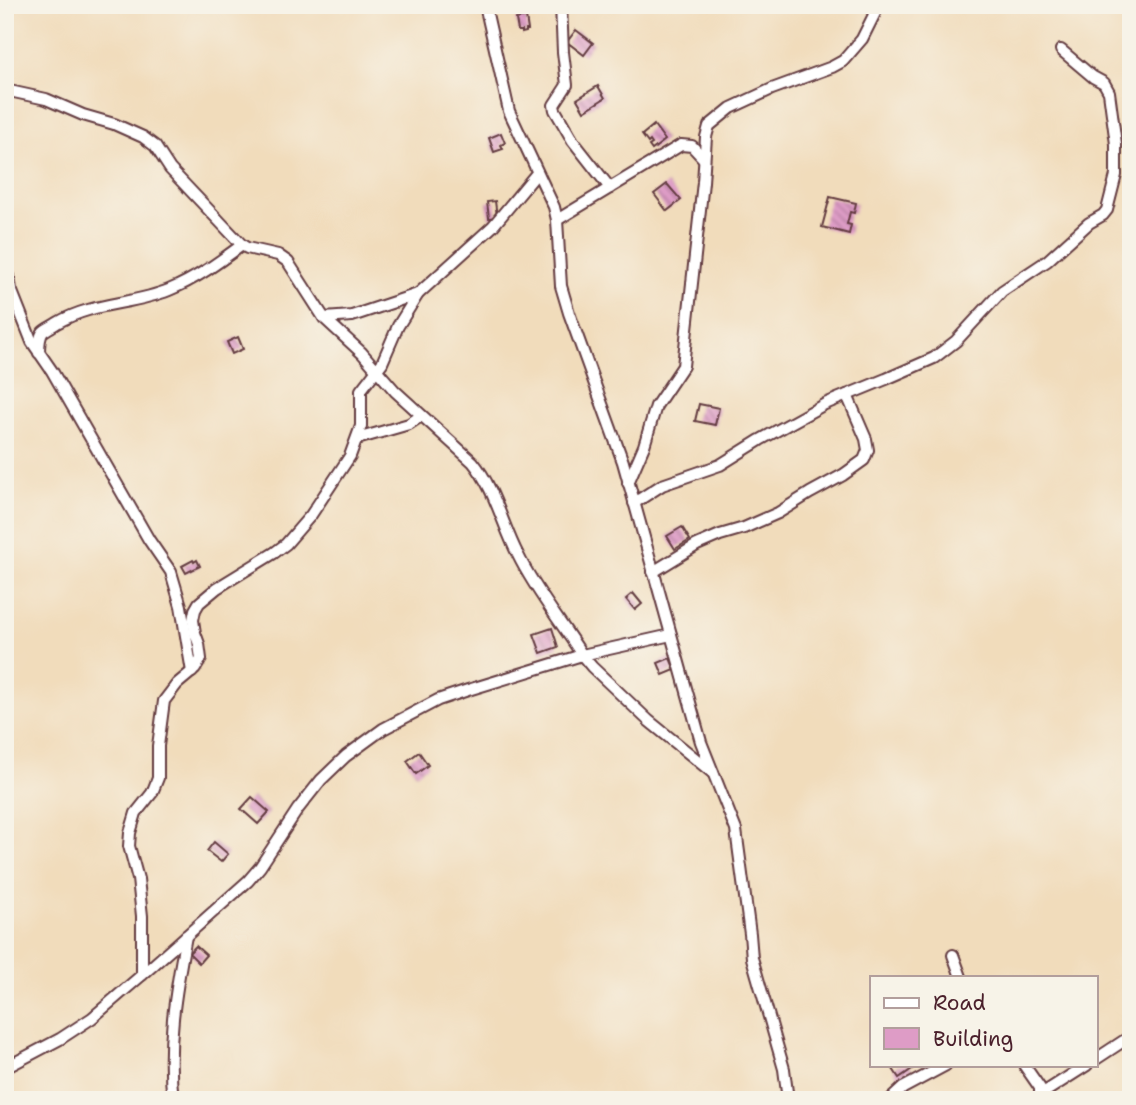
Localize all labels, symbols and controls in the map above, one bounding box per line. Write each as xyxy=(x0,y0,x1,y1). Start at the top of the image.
legend xyxy=(870,976,1098,1066)
text: Road xyxy=(933,989,986,1017)
text: Building xyxy=(933,1025,1013,1053)

